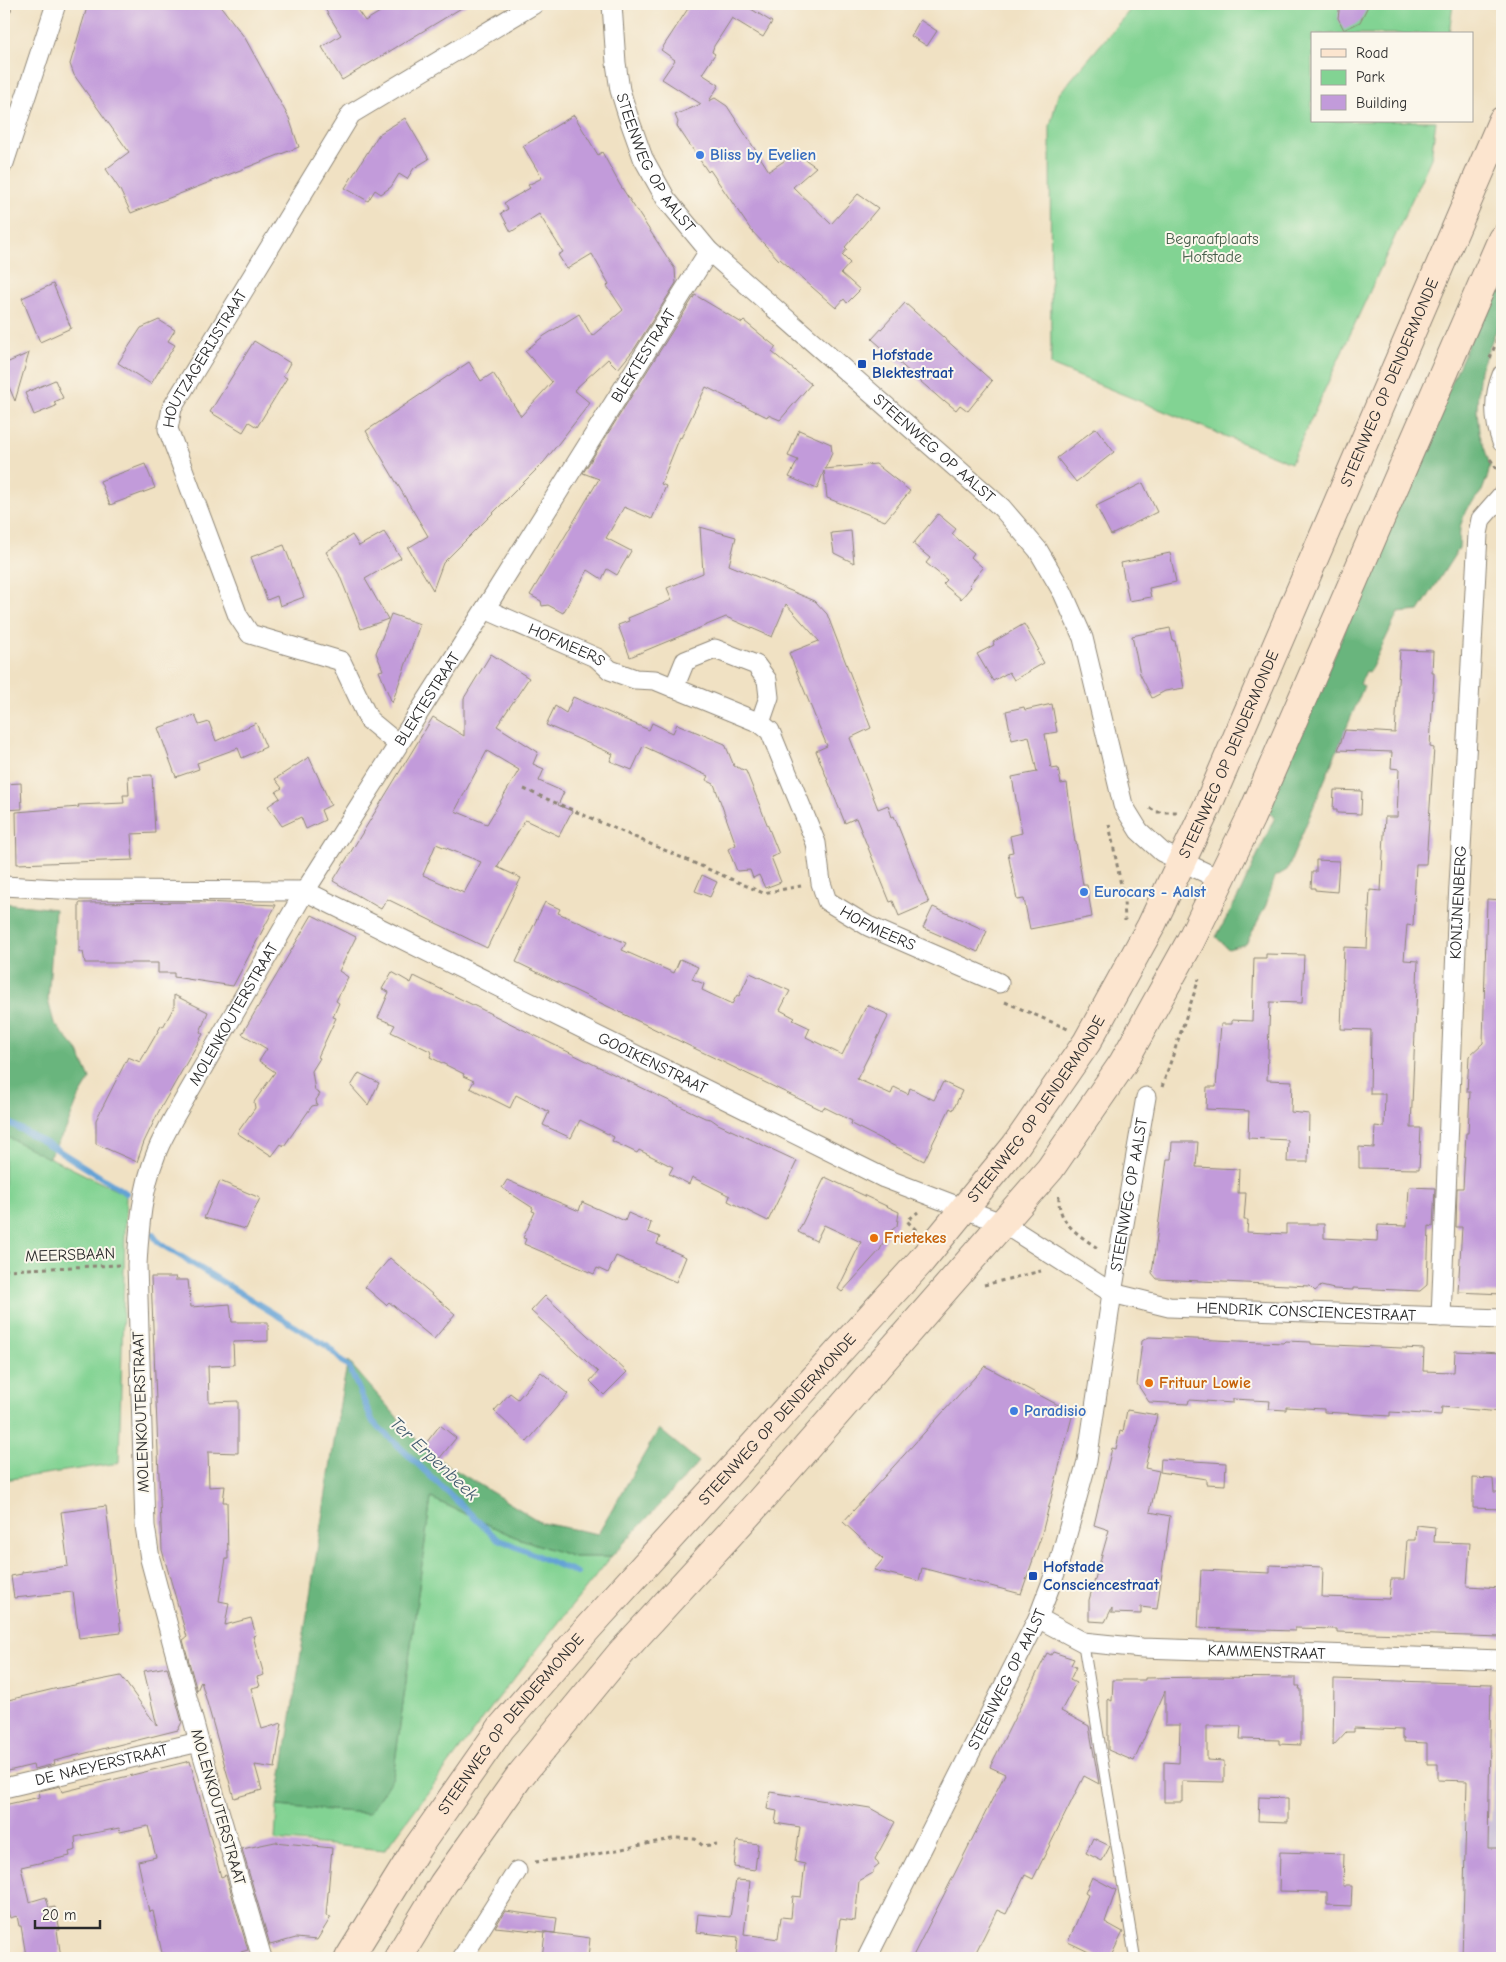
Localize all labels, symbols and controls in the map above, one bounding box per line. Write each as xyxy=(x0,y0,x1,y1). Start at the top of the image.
legend xyxy=(1311,32,1474,122)
text: Road xyxy=(1356,44,1388,62)
text: Park xyxy=(1356,68,1385,86)
street label: STEENWEG OP AALST xyxy=(612,91,699,237)
text: Building xyxy=(1356,94,1407,112)
place label: Bliss by Evelien xyxy=(710,146,816,164)
marker: Bliss by Evelien xyxy=(694,149,706,161)
park label: Begraafplaats Hofstade xyxy=(1165,230,1259,266)
street label: STEENWEG OP DENDERMONDE xyxy=(1337,275,1442,490)
street label: HOUTZAGERIJSTRAAT xyxy=(159,286,251,429)
street label: BLEKTESTRAAT xyxy=(608,305,680,406)
place label: Hofstade Blektestraat xyxy=(872,346,954,382)
marker: Hofstade Blektestraat xyxy=(856,358,868,370)
street label: STEENWEG OP AALST xyxy=(870,390,999,507)
street label: HOFMEERS xyxy=(525,620,609,670)
street label: STEENWEG OP DENDERMONDE xyxy=(1175,647,1283,861)
street label: BLEKTESTRAAT xyxy=(391,649,464,749)
street label: KONIJNENBERG xyxy=(1447,845,1470,960)
place label: Eurocars - Aalst xyxy=(1094,883,1207,901)
marker: Eurocars - Aalst xyxy=(1078,886,1090,898)
street label: HOFMEERS xyxy=(837,902,918,955)
street label: MOLENKOUTERSTRAAT xyxy=(185,939,282,1089)
street label: STEENWEG OP DENDERMONDE xyxy=(964,1012,1109,1206)
street label: GOOIKENSTRAAT xyxy=(595,1029,711,1098)
street label: STEENWEG OP AALST xyxy=(1107,1116,1151,1273)
place label: Frietekes xyxy=(884,1229,947,1247)
marker: Frietekes xyxy=(868,1232,880,1244)
street label: MEERSBAAN xyxy=(25,1244,115,1266)
street label: HENDRIK CONSCIENCESTRAAT xyxy=(1196,1299,1417,1325)
street label: MOLENKOUTERSTRAAT xyxy=(129,1330,153,1493)
street label: STEENWEG OP DENDERMONDE xyxy=(695,1330,860,1509)
place label: Frituur Lowie xyxy=(1159,1374,1251,1392)
marker: Frituur Lowie xyxy=(1143,1377,1155,1389)
place label: Paradisio xyxy=(1024,1402,1086,1420)
marker: Paradisio xyxy=(1008,1405,1020,1417)
water label: Ter Erpenbeek xyxy=(385,1413,483,1505)
place label: Hofstade Consciencestraat xyxy=(1043,1558,1160,1594)
marker: Hofstade Consciencestraat xyxy=(1027,1570,1039,1582)
street label: STEENWEG OP AALST xyxy=(964,1606,1050,1753)
street label: STEENWEG OP DENDERMONDE xyxy=(434,1630,588,1818)
street label: KAMMENSTRAAT xyxy=(1207,1641,1326,1663)
street label: MOLENKOUTERSTRAAT xyxy=(187,1727,249,1888)
street label: DE NAEYERSTRAAT xyxy=(33,1741,170,1789)
scale bar xyxy=(35,1897,100,1929)
text: 20 m xyxy=(42,1906,76,1924)

